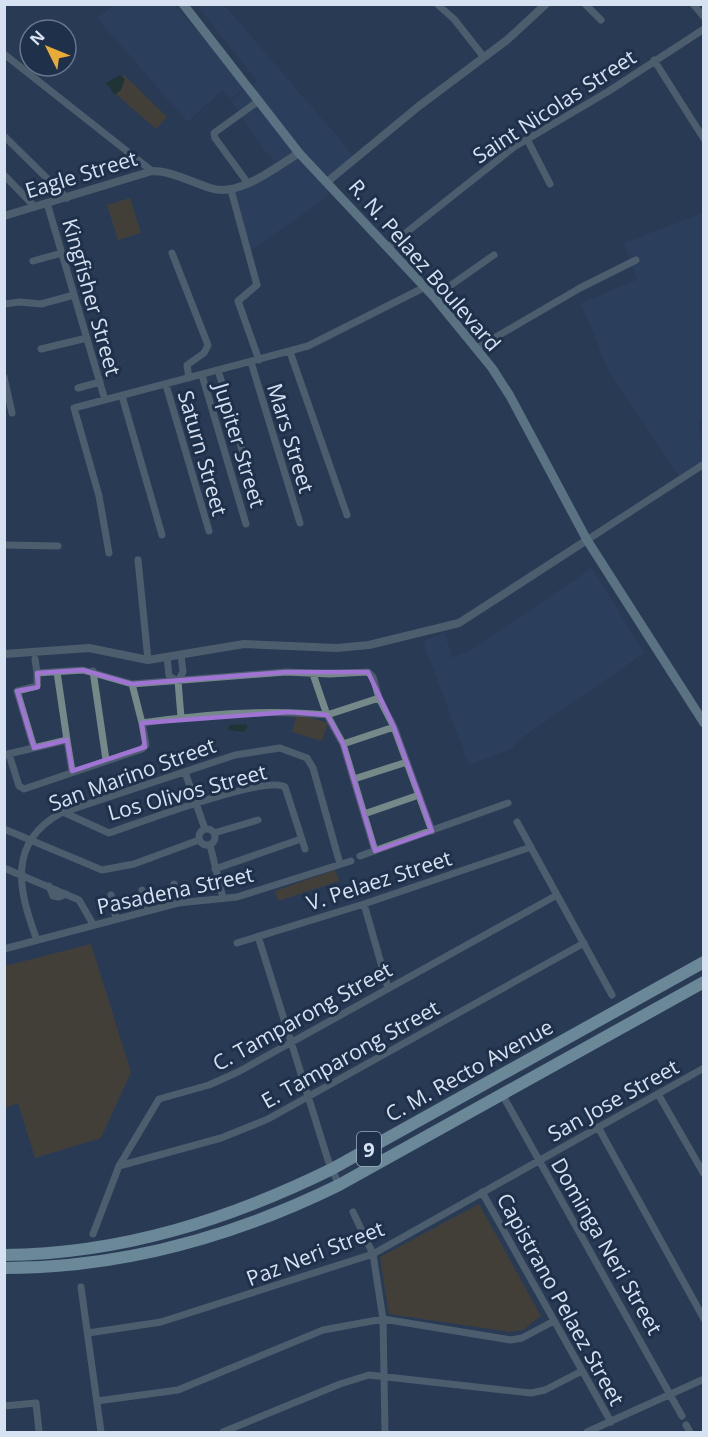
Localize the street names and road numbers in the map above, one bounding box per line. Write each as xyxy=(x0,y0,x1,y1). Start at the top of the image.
street label: Saint Nicolas Street xyxy=(467,43,641,169)
street label: Eagle Street xyxy=(21,144,141,204)
street label: R. N. Pelaez Boulevard xyxy=(343,173,507,357)
street label: Kingfisher Street xyxy=(56,215,128,379)
street label: Jupiter Street xyxy=(207,377,272,511)
street label: Mars Street xyxy=(261,380,321,496)
street label: Saturn Street xyxy=(172,387,234,519)
street label: San Marino Street xyxy=(45,731,219,817)
street label: Los Olivos Street xyxy=(105,757,269,827)
street label: V. Pelaez Street xyxy=(303,843,455,917)
street label: Pasadena Street xyxy=(94,860,256,920)
street label: C. Tamparong Street xyxy=(207,955,397,1077)
street label: E. Tamparong Street xyxy=(256,993,444,1115)
street label: C. M. Recto Avenue xyxy=(380,1012,558,1128)
street label: San Jose Street xyxy=(542,1052,684,1148)
road number: 9 xyxy=(357,1132,381,1166)
street label: Dominga Neri Street xyxy=(545,1153,669,1339)
street label: Capistrano Pelaez Street xyxy=(491,1188,631,1410)
street label: Paz Neri Street xyxy=(242,1214,388,1292)

